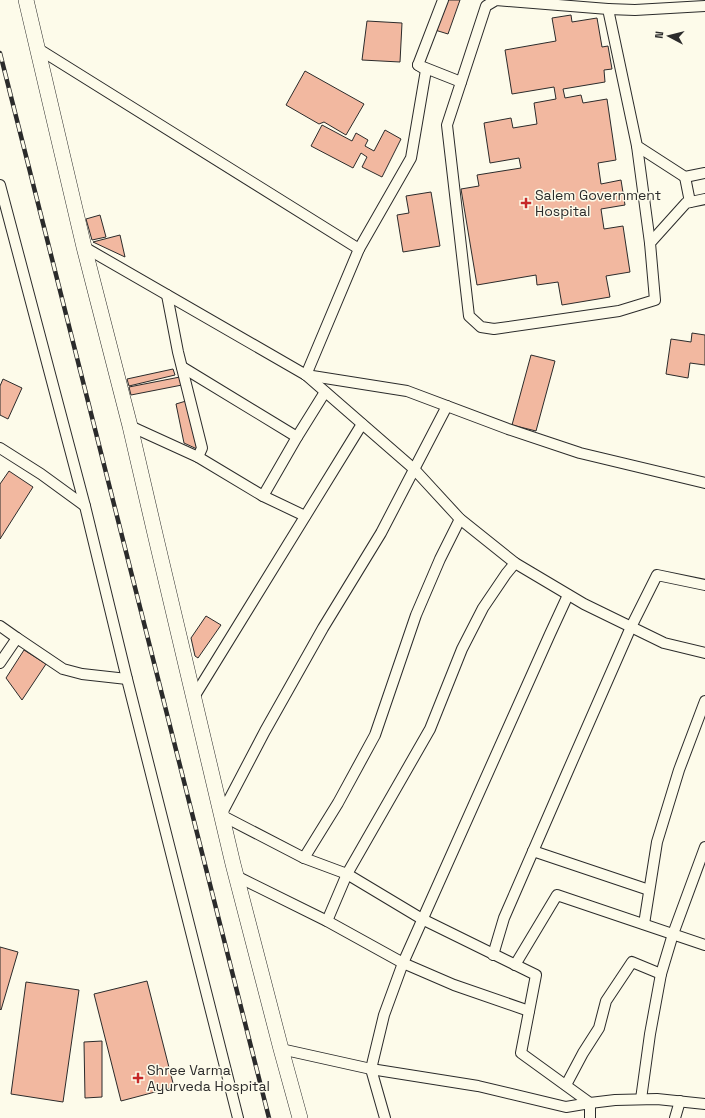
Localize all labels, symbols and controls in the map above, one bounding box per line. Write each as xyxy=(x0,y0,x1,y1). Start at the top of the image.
north arrow xyxy=(649,16,689,56)
text: N xyxy=(652,30,666,39)
place label: Salem Government Hospital xyxy=(535,186,661,220)
marker: Salem Government Hospital xyxy=(520,197,532,209)
place label: Shree Varma Ayurveda Hospital xyxy=(147,1061,270,1095)
marker: Shree Varma Ayurveda Hospital xyxy=(132,1072,144,1084)

